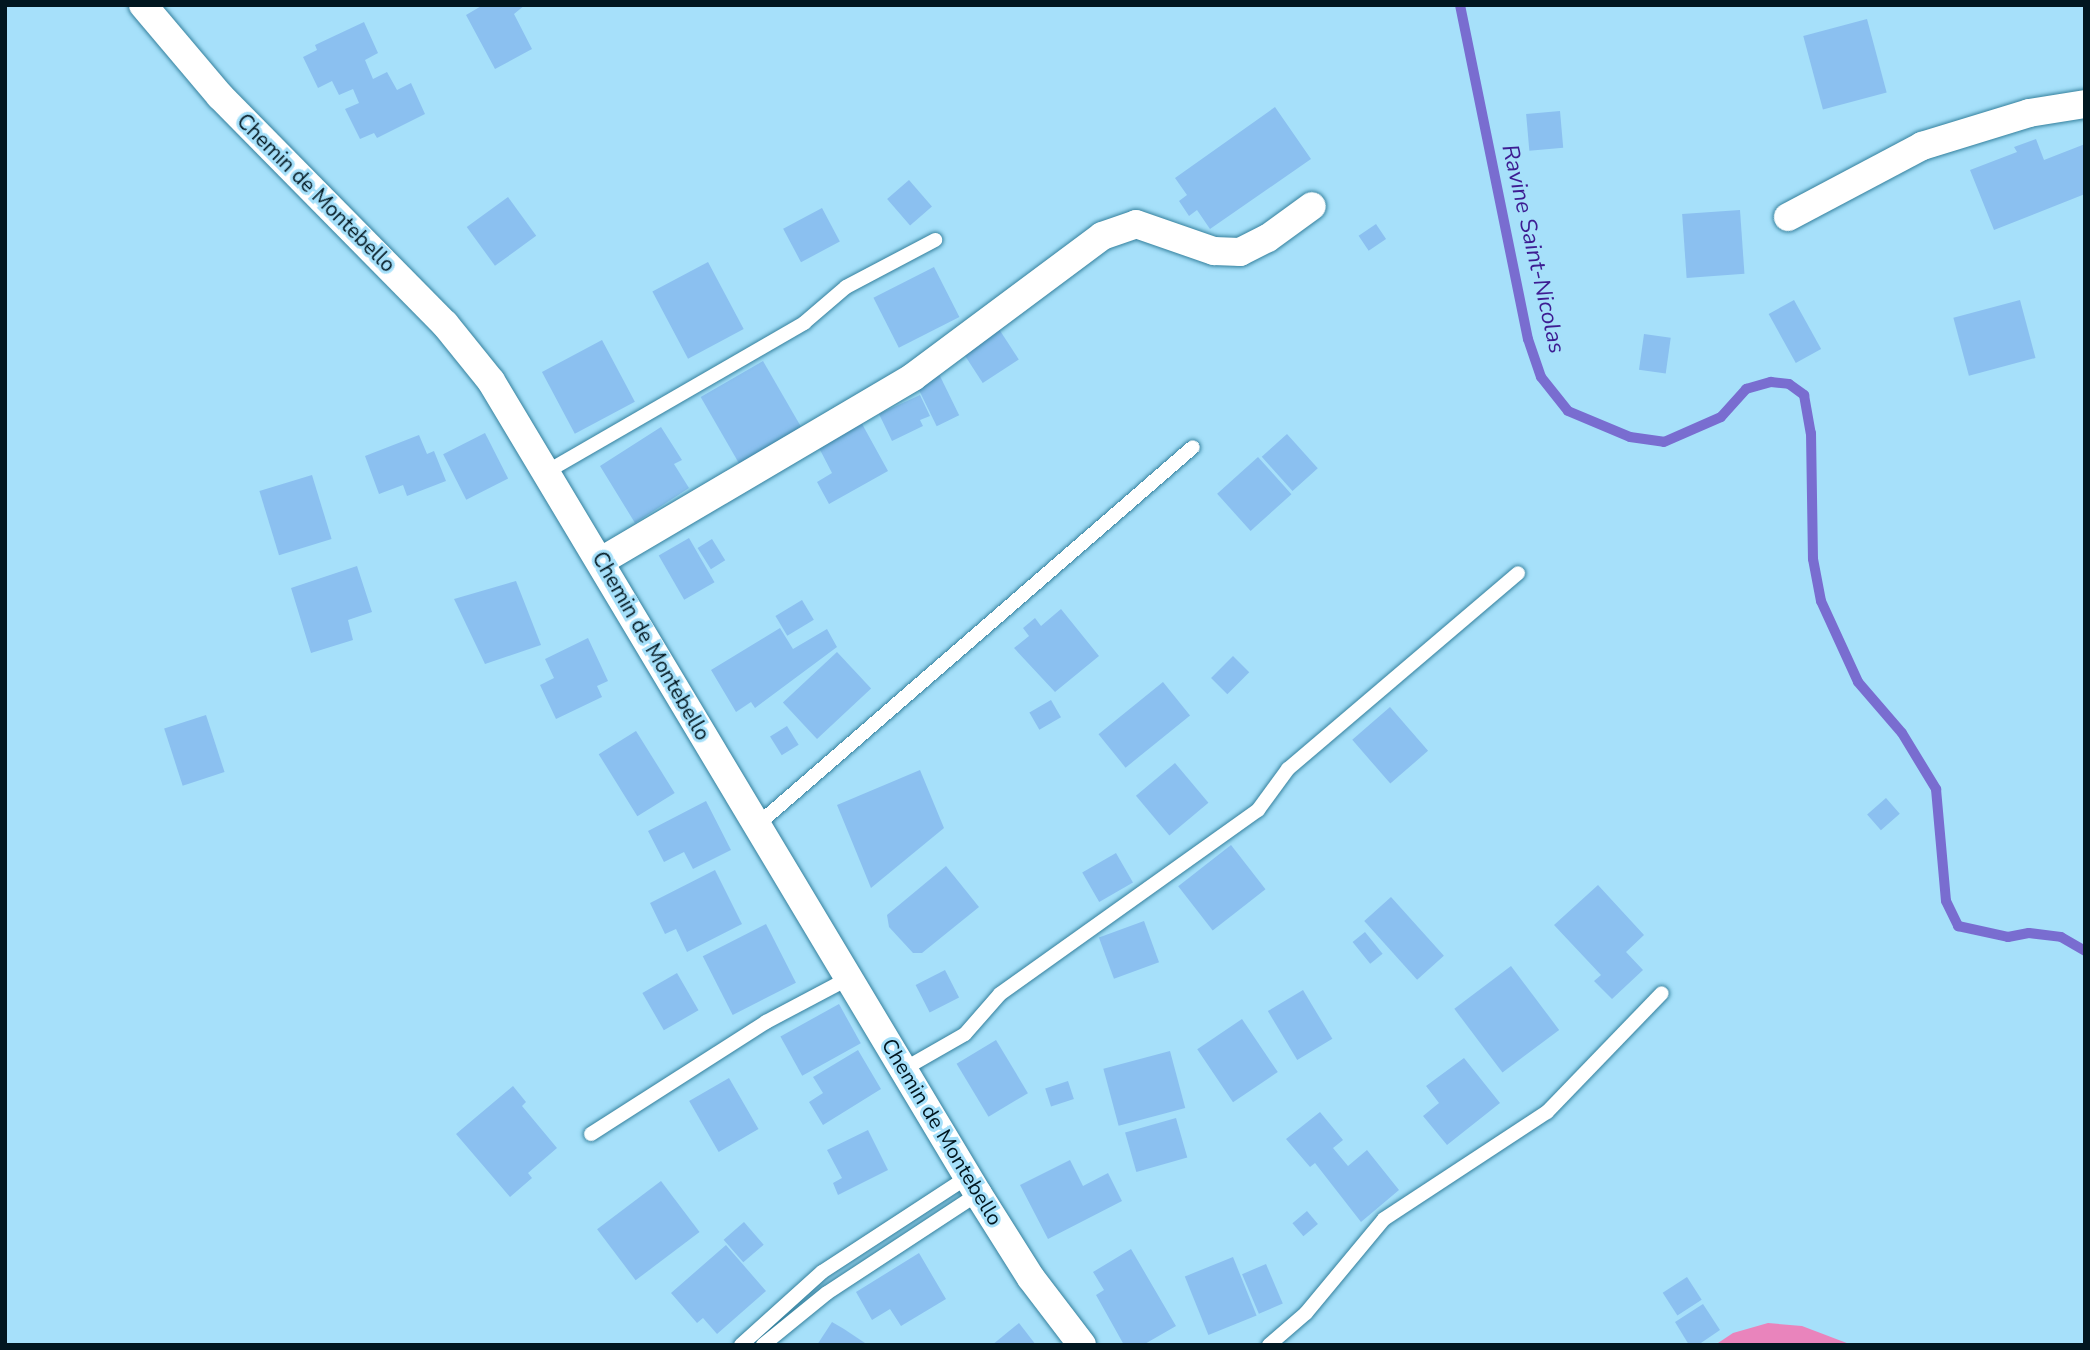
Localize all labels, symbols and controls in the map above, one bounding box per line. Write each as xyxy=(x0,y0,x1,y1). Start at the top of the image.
street label: Chemin de Montebello xyxy=(232,109,400,277)
water label: Ravine Saint-Nicolas xyxy=(1496,142,1570,356)
street label: Chemin de Montebello xyxy=(587,547,715,745)
street label: Chemin de Montebello xyxy=(876,1034,1008,1230)

